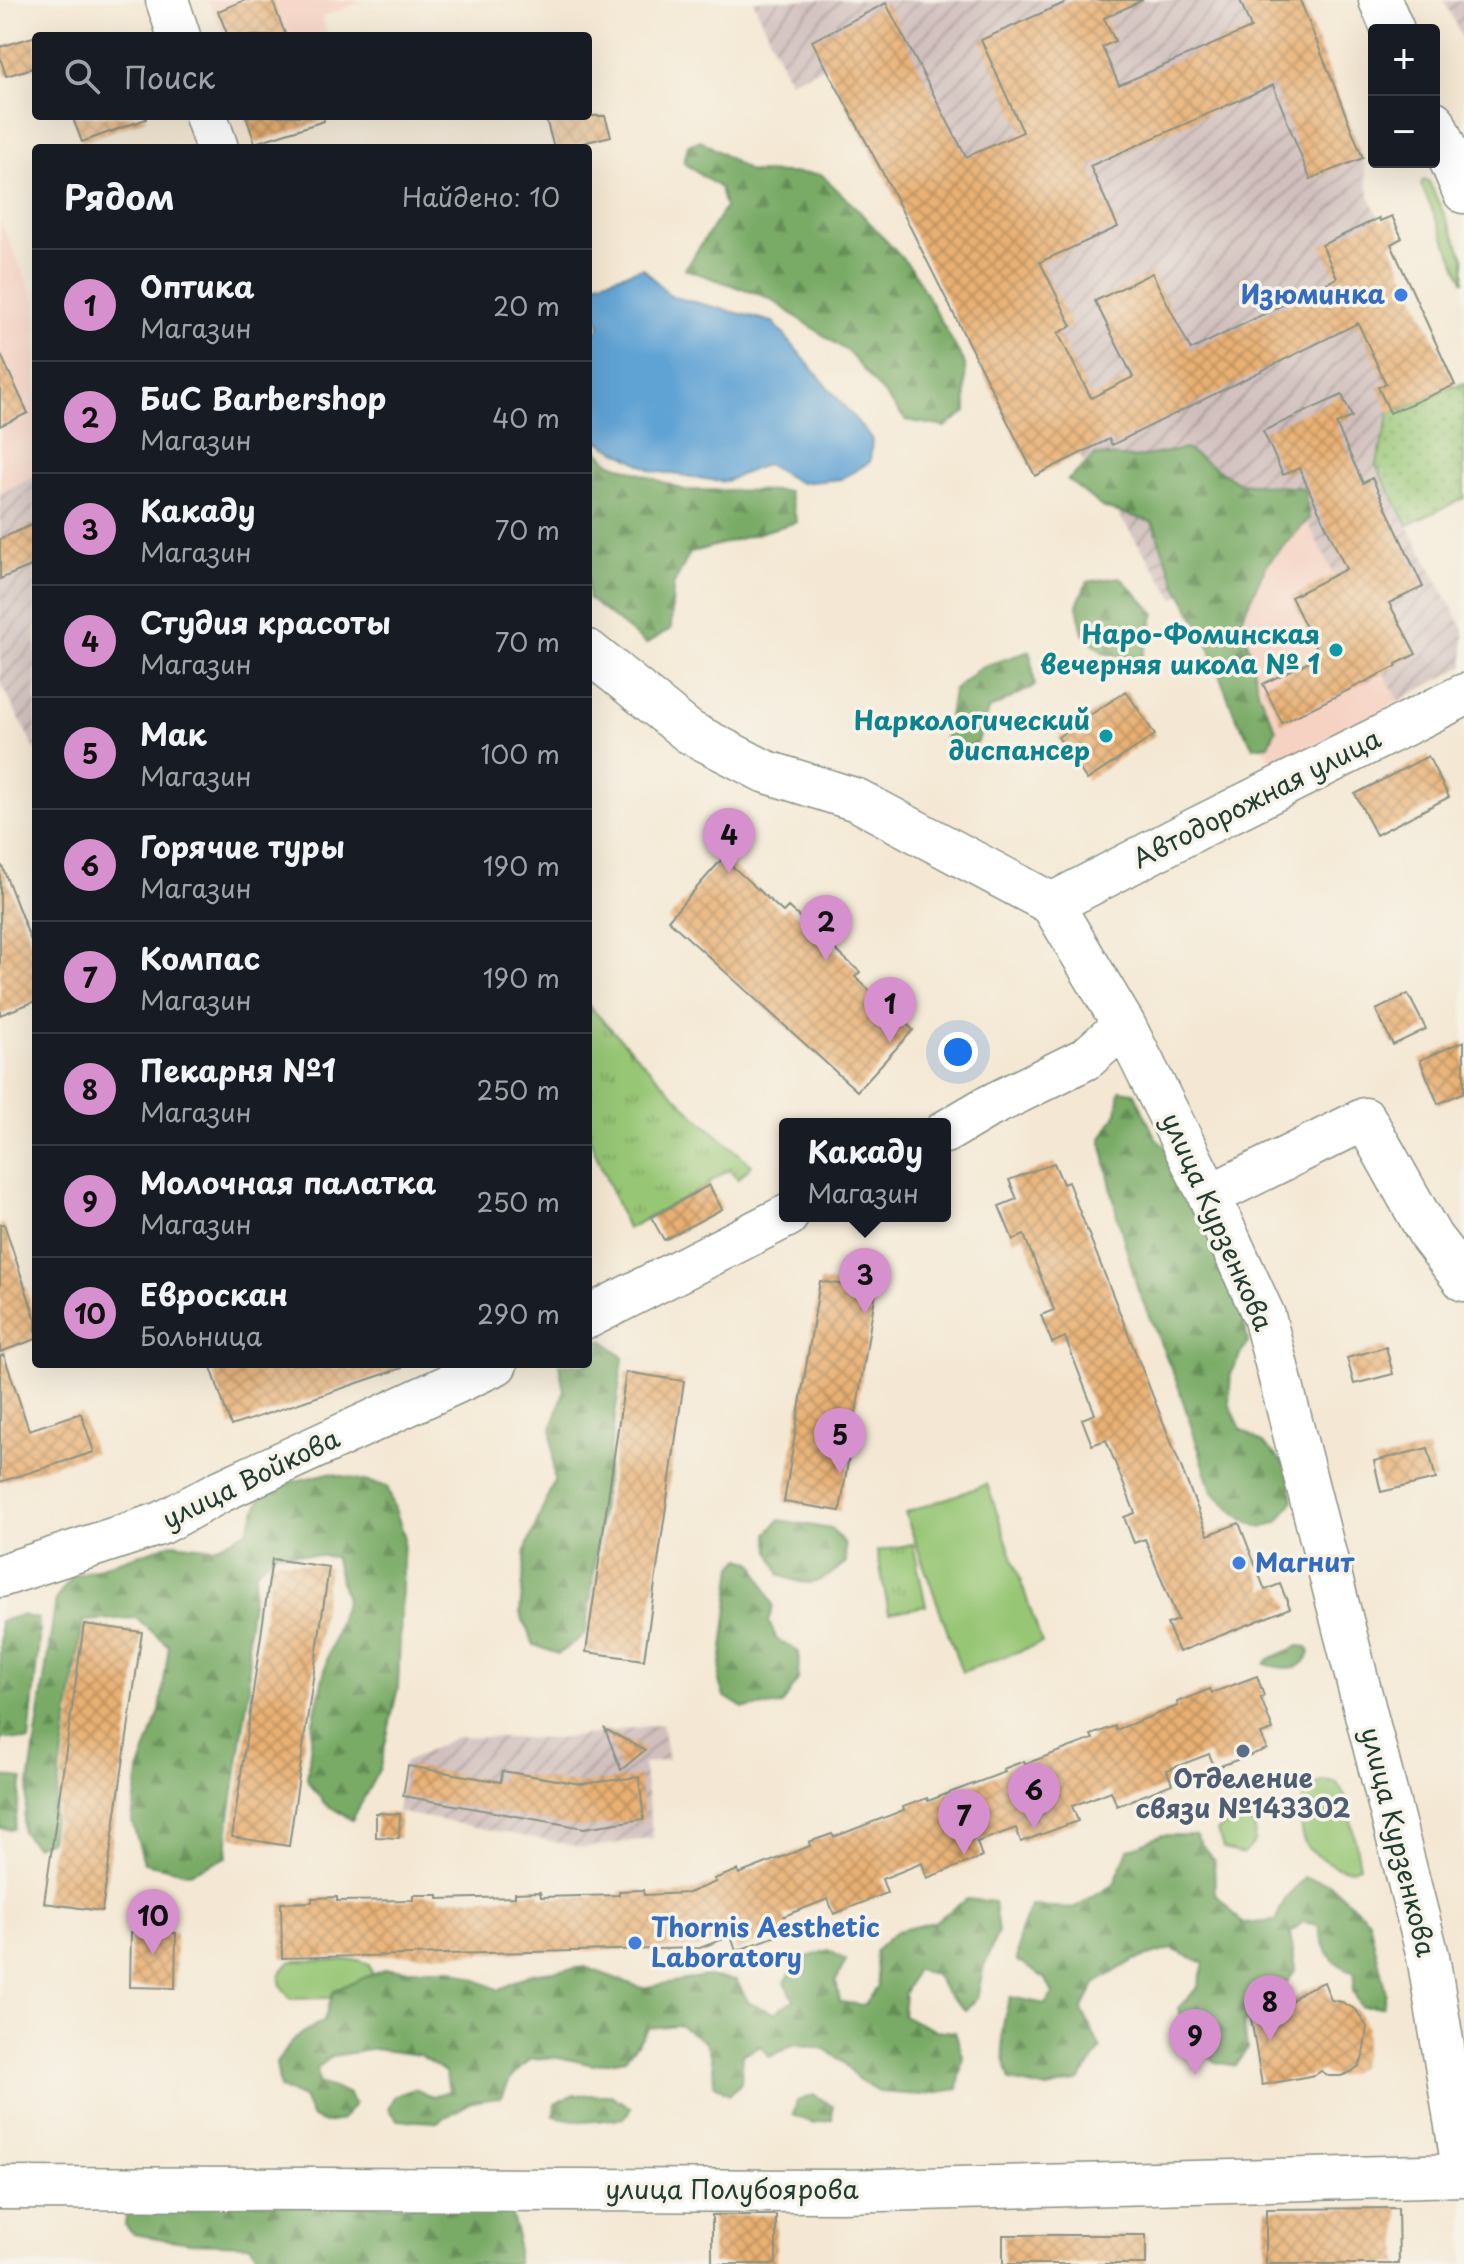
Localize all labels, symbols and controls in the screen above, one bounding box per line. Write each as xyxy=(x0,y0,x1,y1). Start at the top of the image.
map controls xyxy=(1368,24,1440,168)
button: + xyxy=(1368,24,1440,96)
search box xyxy=(32,32,592,120)
icon: search xyxy=(60,54,104,98)
text: Поиск xyxy=(124,54,215,99)
button: − xyxy=(1368,96,1440,168)
text: Рядом xyxy=(64,170,175,222)
text: Найдено: 10 xyxy=(402,177,560,216)
text: Оптика xyxy=(140,263,255,308)
place label: Изюминка xyxy=(1241,274,1385,313)
text: 1 xyxy=(84,286,96,325)
text: 20 m xyxy=(493,286,560,325)
marker: Изюминка xyxy=(1392,286,1410,304)
text: Магазин xyxy=(140,308,251,347)
text: БиС Barbershop xyxy=(140,375,386,420)
text: 2 xyxy=(81,398,99,437)
text: 40 m xyxy=(492,398,560,437)
text: Магазин xyxy=(140,420,251,459)
text: Какаду xyxy=(140,487,255,532)
text: 3 xyxy=(81,510,99,549)
text: 70 m xyxy=(495,510,560,549)
text: Магазин xyxy=(140,532,251,571)
text: Студия красоты xyxy=(140,599,391,644)
place label: Наро-Фоминская вечерняя школа № 1 xyxy=(1040,614,1320,683)
text: 4 xyxy=(81,622,99,661)
text: 70 m xyxy=(495,622,560,661)
marker: Наро-Фоминская вечерняя школа № 1 xyxy=(1327,641,1345,659)
text: Магазин xyxy=(140,644,251,683)
place label: Наркологический диспансер xyxy=(854,700,1090,769)
text: Мак xyxy=(140,711,207,756)
street label: Автодорожная улица xyxy=(1125,718,1388,877)
marker: Наркологический диспансер xyxy=(1097,727,1115,745)
text: 5 xyxy=(82,734,98,773)
text: 100 m xyxy=(480,734,560,773)
text: Магазин xyxy=(140,756,251,795)
pin: 4 xyxy=(703,808,755,874)
text: Горячие туры xyxy=(140,823,345,868)
text: 6 xyxy=(81,846,99,885)
text: 190 m xyxy=(483,846,560,885)
text: Магазин xyxy=(140,868,251,907)
pin: 2 xyxy=(800,895,852,961)
text: Компас xyxy=(140,935,260,980)
text: 7 xyxy=(83,958,97,997)
text: 190 m xyxy=(483,958,560,997)
pin: 1 xyxy=(864,977,916,1043)
text: Магазин xyxy=(140,980,251,1019)
your location xyxy=(938,1032,978,1072)
text: Пекарня №1 xyxy=(140,1047,336,1092)
text: 8 xyxy=(82,1070,98,1109)
text: 250 m xyxy=(476,1070,560,1109)
text: Магазин xyxy=(140,1092,251,1131)
street label: улица Курзенкова xyxy=(1153,1106,1284,1338)
popup xyxy=(779,1118,951,1222)
text: Какаду xyxy=(807,1128,923,1173)
text: Молочная палатка xyxy=(140,1159,436,1204)
text: Магазин xyxy=(807,1173,919,1212)
text: 9 xyxy=(82,1182,98,1221)
text: 250 m xyxy=(476,1182,560,1221)
text: Магазин xyxy=(140,1204,251,1243)
pin: 3 xyxy=(839,1248,891,1314)
text: Евроскан xyxy=(140,1271,288,1316)
text: 10 xyxy=(74,1294,106,1333)
text: 290 m xyxy=(477,1294,560,1333)
text: Больница xyxy=(140,1316,262,1355)
pin: 5 xyxy=(814,1408,866,1474)
street label: улица Войкова xyxy=(155,1417,346,1537)
place label: Магнит xyxy=(1255,1542,1355,1581)
marker: Магнит xyxy=(1230,1554,1248,1572)
street label: улица Курзенкова xyxy=(1352,1723,1447,1961)
marker: Отделение связи №143302 xyxy=(1234,1742,1252,1760)
place label: Отделение связи №143302 xyxy=(1136,1758,1350,1827)
pin: 6 xyxy=(1008,1763,1060,1829)
pin: 7 xyxy=(938,1789,990,1855)
pin: 10 xyxy=(127,1889,179,1955)
place label: Thornis Aesthetic Laboratory xyxy=(651,1907,880,1976)
marker: Thornis Aesthetic Laboratory xyxy=(626,1934,644,1952)
pin: 8 xyxy=(1244,1975,1296,2041)
pin: 9 xyxy=(1169,2009,1221,2075)
street label: улица Полубоярова xyxy=(605,2169,860,2208)

